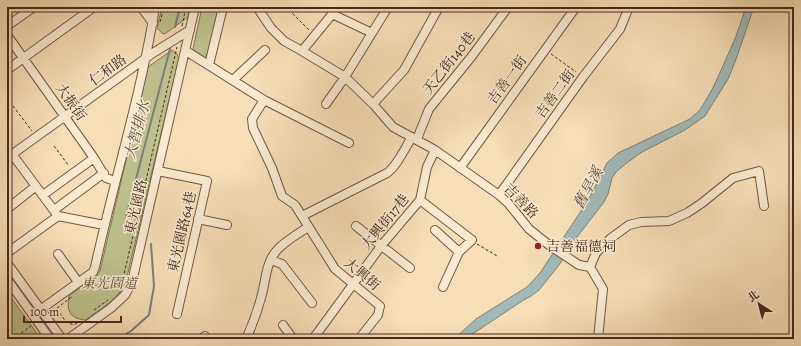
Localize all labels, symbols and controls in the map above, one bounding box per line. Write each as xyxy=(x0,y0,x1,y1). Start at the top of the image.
street label: 天乙街140巷 xyxy=(419,28,479,98)
street label: 仁和路 xyxy=(85,50,131,90)
street label: 吉善一街 xyxy=(483,52,531,108)
street label: 吉善二街 xyxy=(531,66,579,122)
street label: 大振街 xyxy=(51,79,91,125)
water label: 大智排水 xyxy=(120,97,155,162)
water label: 舊旱溪 xyxy=(568,162,609,213)
street label: 東光園路 xyxy=(120,178,152,236)
street label: 吉善路 xyxy=(500,179,542,223)
street label: 東光園路64巷 xyxy=(163,190,201,274)
street label: 大興街17巷 xyxy=(357,190,413,254)
place label: 吉善福德祠 xyxy=(546,237,616,256)
marker: 吉善福德祠 xyxy=(533,241,543,251)
street label: 大興街 xyxy=(340,253,384,295)
park label: 東光園道 xyxy=(81,274,139,293)
north arrow xyxy=(739,284,779,324)
text: 北 xyxy=(745,287,762,306)
scale bar xyxy=(24,298,121,324)
text: 100 m xyxy=(30,304,59,320)

